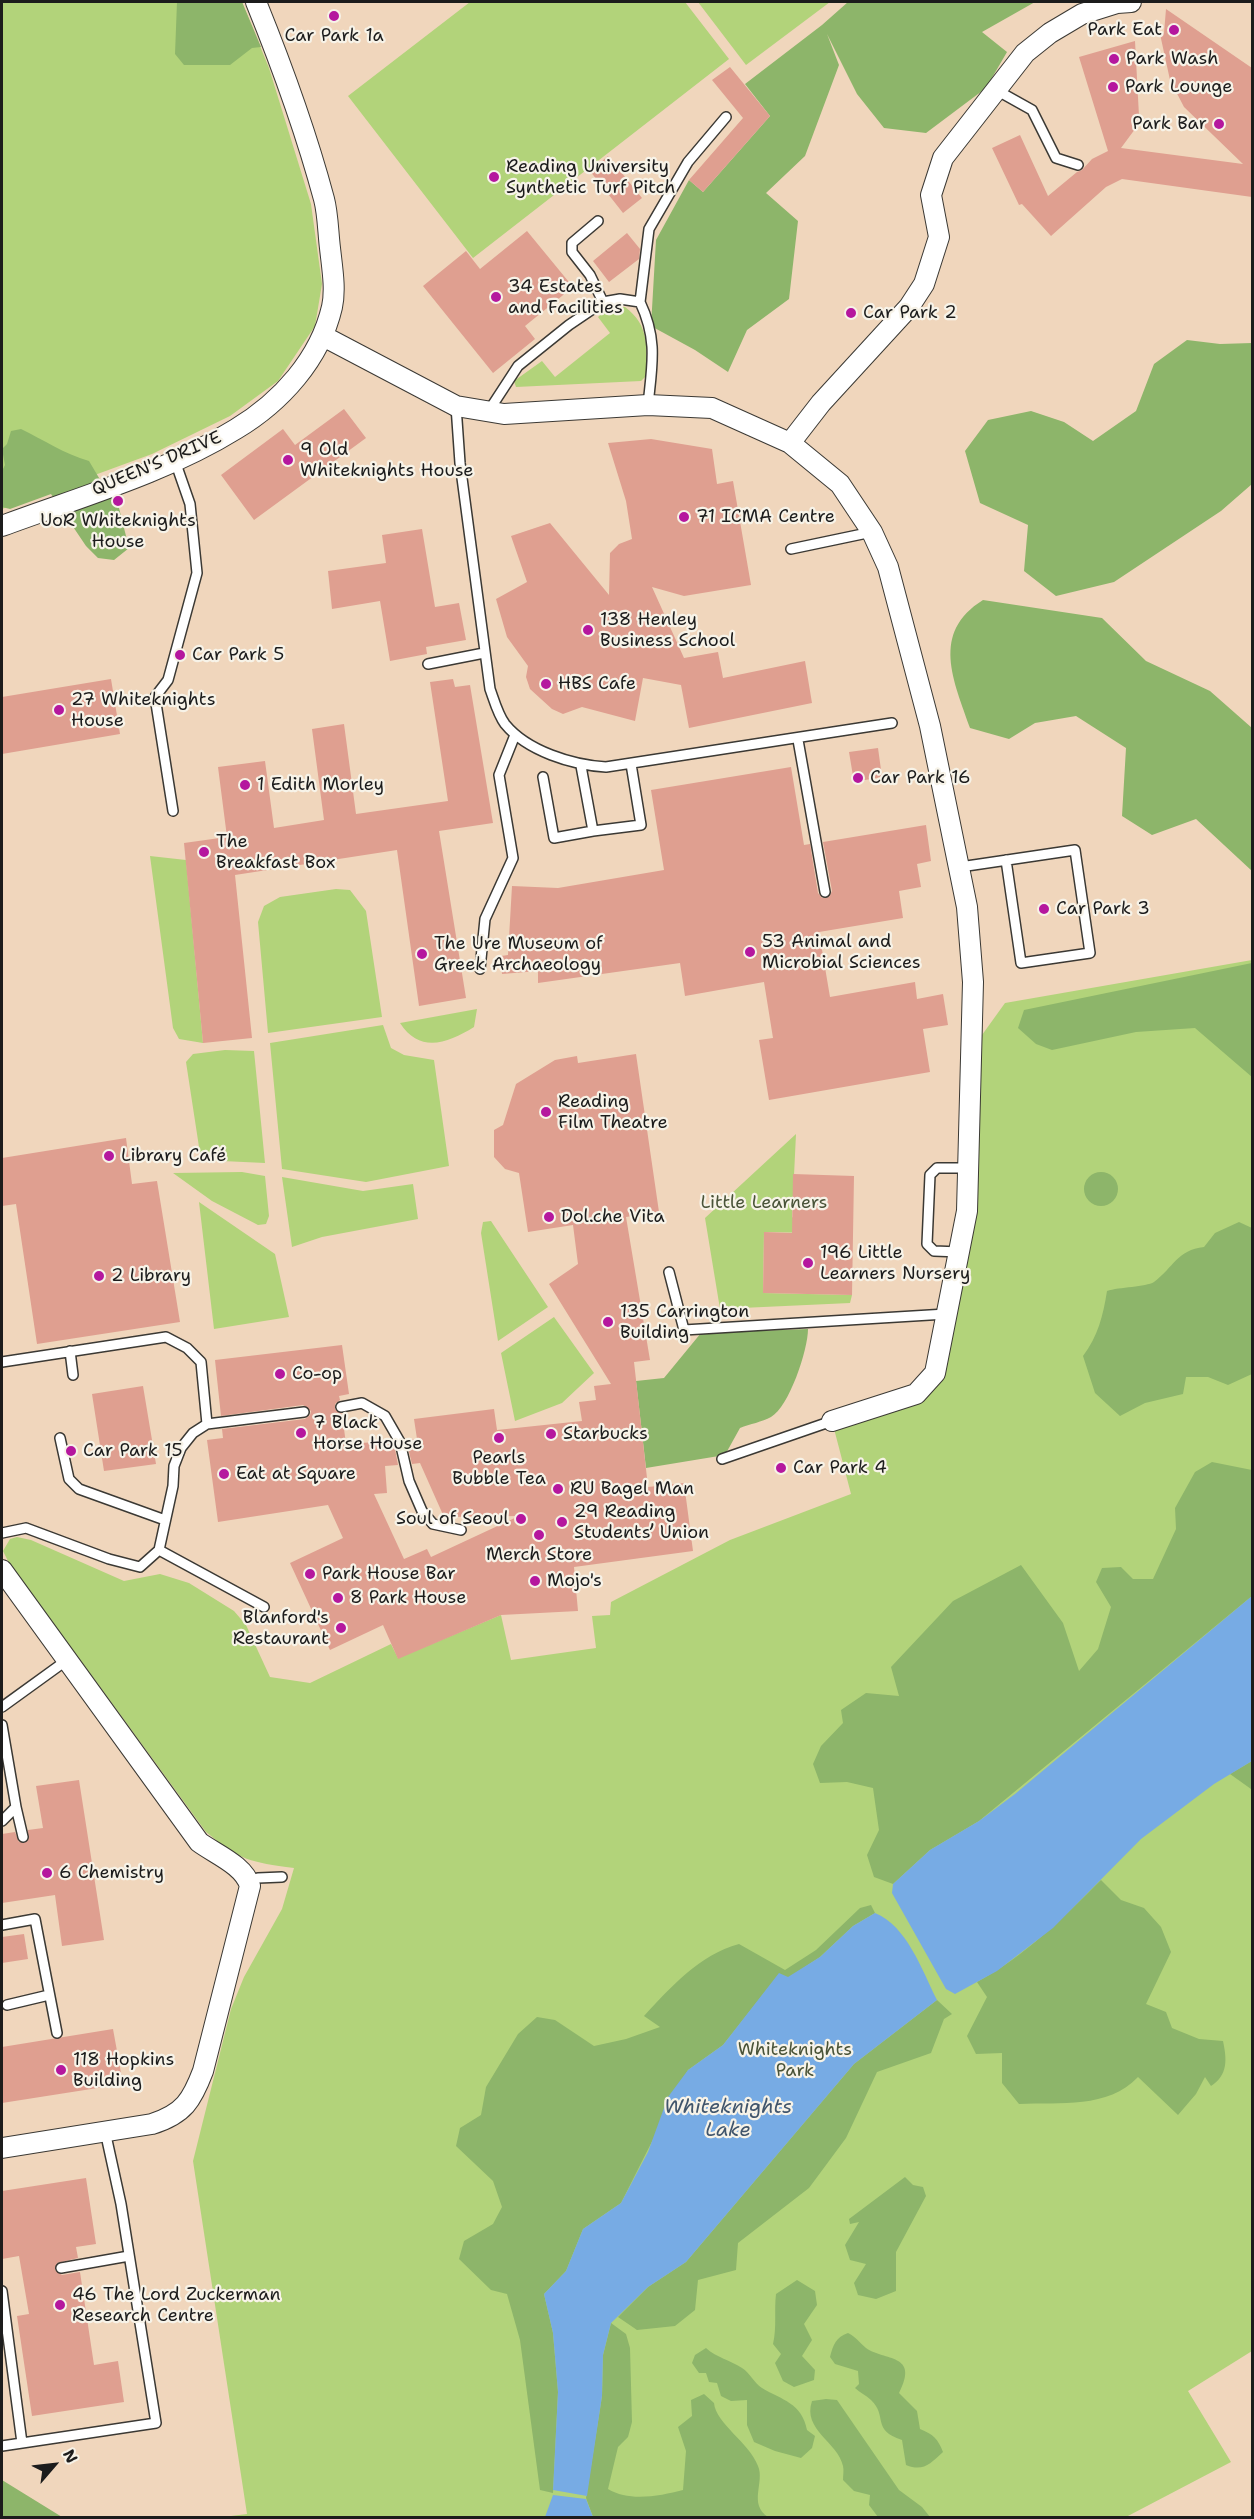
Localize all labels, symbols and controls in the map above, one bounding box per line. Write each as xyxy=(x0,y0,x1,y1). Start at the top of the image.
marker: Car Park 1a xyxy=(327,9,341,23)
place label: Park Eat xyxy=(1088,19,1162,41)
marker: Park Eat xyxy=(1167,23,1181,37)
place label: Car Park 1a xyxy=(284,25,384,47)
place label: Park Wash xyxy=(1126,48,1218,70)
marker: Park Wash xyxy=(1107,52,1121,66)
place label: Park Lounge xyxy=(1125,76,1232,98)
marker: Park Lounge xyxy=(1106,80,1120,94)
place label: Park Bar xyxy=(1132,113,1207,135)
marker: Park Bar xyxy=(1212,117,1226,131)
place label: Reading University Synthetic Turf Pitch xyxy=(506,156,675,198)
marker: Reading University Synthetic Turf Pitch xyxy=(487,170,501,184)
place label: 34 Estates and Facilities xyxy=(508,276,623,318)
marker: 34 Estates and Facilities xyxy=(489,290,503,304)
place label: Car Park 2 xyxy=(863,302,957,324)
marker: Car Park 2 xyxy=(844,306,858,320)
street label: QUEEN'S DRIVE xyxy=(89,427,225,501)
place label: 9 Old Whiteknights House xyxy=(300,439,474,482)
marker: 9 Old Whiteknights House xyxy=(281,453,295,467)
marker: UoR Whiteknights House xyxy=(111,494,125,508)
place label: 71 ICMA Centre xyxy=(696,506,835,528)
place label: UoR Whiteknights House xyxy=(40,510,196,552)
marker: 71 ICMA Centre xyxy=(677,510,691,524)
place label: 138 Henley Business School xyxy=(600,609,735,652)
marker: 138 Henley Business School xyxy=(581,623,595,637)
place label: Car Park 5 xyxy=(192,644,284,666)
marker: Car Park 5 xyxy=(173,648,187,662)
place label: HBS Cafe xyxy=(558,673,636,695)
marker: HBS Cafe xyxy=(539,677,553,691)
place label: 27 Whiteknights House xyxy=(71,689,216,732)
marker: 27 Whiteknights House xyxy=(52,703,66,717)
place label: Car Park 16 xyxy=(870,767,971,789)
marker: Car Park 16 xyxy=(851,771,865,785)
place label: 1 Edith Morley xyxy=(257,774,384,796)
marker: 1 Edith Morley xyxy=(238,778,252,792)
place label: The Breakfast Box xyxy=(216,831,335,874)
marker: The Breakfast Box xyxy=(197,845,211,859)
place label: Car Park 3 xyxy=(1056,898,1150,920)
marker: Car Park 3 xyxy=(1037,902,1051,916)
place label: 53 Animal and Microbial Sciences xyxy=(762,931,921,974)
place label: The Ure Museum of Greek Archaeology xyxy=(434,933,603,976)
marker: 53 Animal and Microbial Sciences xyxy=(743,945,757,959)
marker: The Ure Museum of Greek Archaeology xyxy=(415,947,429,961)
place label: Reading Film Theatre xyxy=(558,1091,668,1134)
marker: Reading Film Theatre xyxy=(539,1105,553,1119)
place label: Library Café xyxy=(121,1145,226,1167)
marker: Library Café xyxy=(102,1149,116,1163)
park label: Little Learners xyxy=(701,1192,827,1214)
place label: Dol.che Vita xyxy=(561,1206,665,1228)
marker: Dol.che Vita xyxy=(542,1210,556,1224)
place label: 196 Little Learners Nursery xyxy=(820,1242,970,1284)
marker: 196 Little Learners Nursery xyxy=(801,1256,815,1270)
place label: 2 Library xyxy=(111,1265,191,1287)
marker: 2 Library xyxy=(92,1269,106,1283)
place label: 135 Carrington Building xyxy=(620,1301,749,1344)
marker: 135 Carrington Building xyxy=(601,1315,615,1329)
place label: Co-op xyxy=(292,1363,342,1385)
marker: Co-op xyxy=(273,1367,287,1381)
place label: 7 Black Horse House xyxy=(313,1412,422,1454)
place label: Starbucks xyxy=(563,1423,648,1445)
marker: 7 Black Horse House xyxy=(294,1426,308,1440)
marker: Starbucks xyxy=(544,1427,558,1441)
marker: Pearls Bubble Tea xyxy=(492,1431,506,1445)
place label: Car Park 15 xyxy=(83,1440,182,1462)
marker: Car Park 15 xyxy=(64,1444,78,1458)
place label: Pearls Bubble Tea xyxy=(452,1447,546,1490)
place label: Car Park 4 xyxy=(793,1457,887,1479)
marker: Car Park 4 xyxy=(774,1461,788,1475)
place label: Eat at Square xyxy=(236,1463,356,1485)
marker: Eat at Square xyxy=(217,1467,231,1481)
place label: RU Bagel Man xyxy=(570,1478,694,1500)
marker: RU Bagel Man xyxy=(551,1482,565,1496)
place label: 29 Reading Students’ Union xyxy=(574,1501,709,1544)
place label: Soul of Seoul xyxy=(396,1508,509,1530)
marker: Soul of Seoul xyxy=(514,1512,528,1526)
marker: 29 Reading Students’ Union xyxy=(555,1515,569,1529)
marker: Merch Store xyxy=(532,1528,546,1542)
place label: Merch Store xyxy=(486,1544,592,1566)
place label: Park House Bar xyxy=(322,1563,456,1585)
marker: Park House Bar xyxy=(303,1567,317,1581)
place label: Mojo's xyxy=(547,1570,602,1592)
marker: Mojo's xyxy=(528,1574,542,1588)
place label: 8 Park House xyxy=(350,1587,466,1609)
marker: 8 Park House xyxy=(331,1591,345,1605)
place label: Blanford's Restaurant xyxy=(233,1607,329,1650)
marker: Blanford's Restaurant xyxy=(334,1621,348,1635)
place label: 6 Chemistry xyxy=(59,1862,164,1884)
marker: 6 Chemistry xyxy=(40,1866,54,1880)
park label: Whiteknights Park xyxy=(738,2039,852,2082)
place label: 118 Hopkins Building xyxy=(73,2049,174,2092)
marker: 118 Hopkins Building xyxy=(54,2063,68,2077)
water label: Whiteknights Lake xyxy=(664,2096,792,2143)
place label: 46 The Lord Zuckerman Research Centre xyxy=(72,2284,280,2326)
marker: 46 The Lord Zuckerman Research Centre xyxy=(53,2298,67,2312)
north arrow xyxy=(24,2435,84,2495)
text: N xyxy=(58,2446,83,2467)

